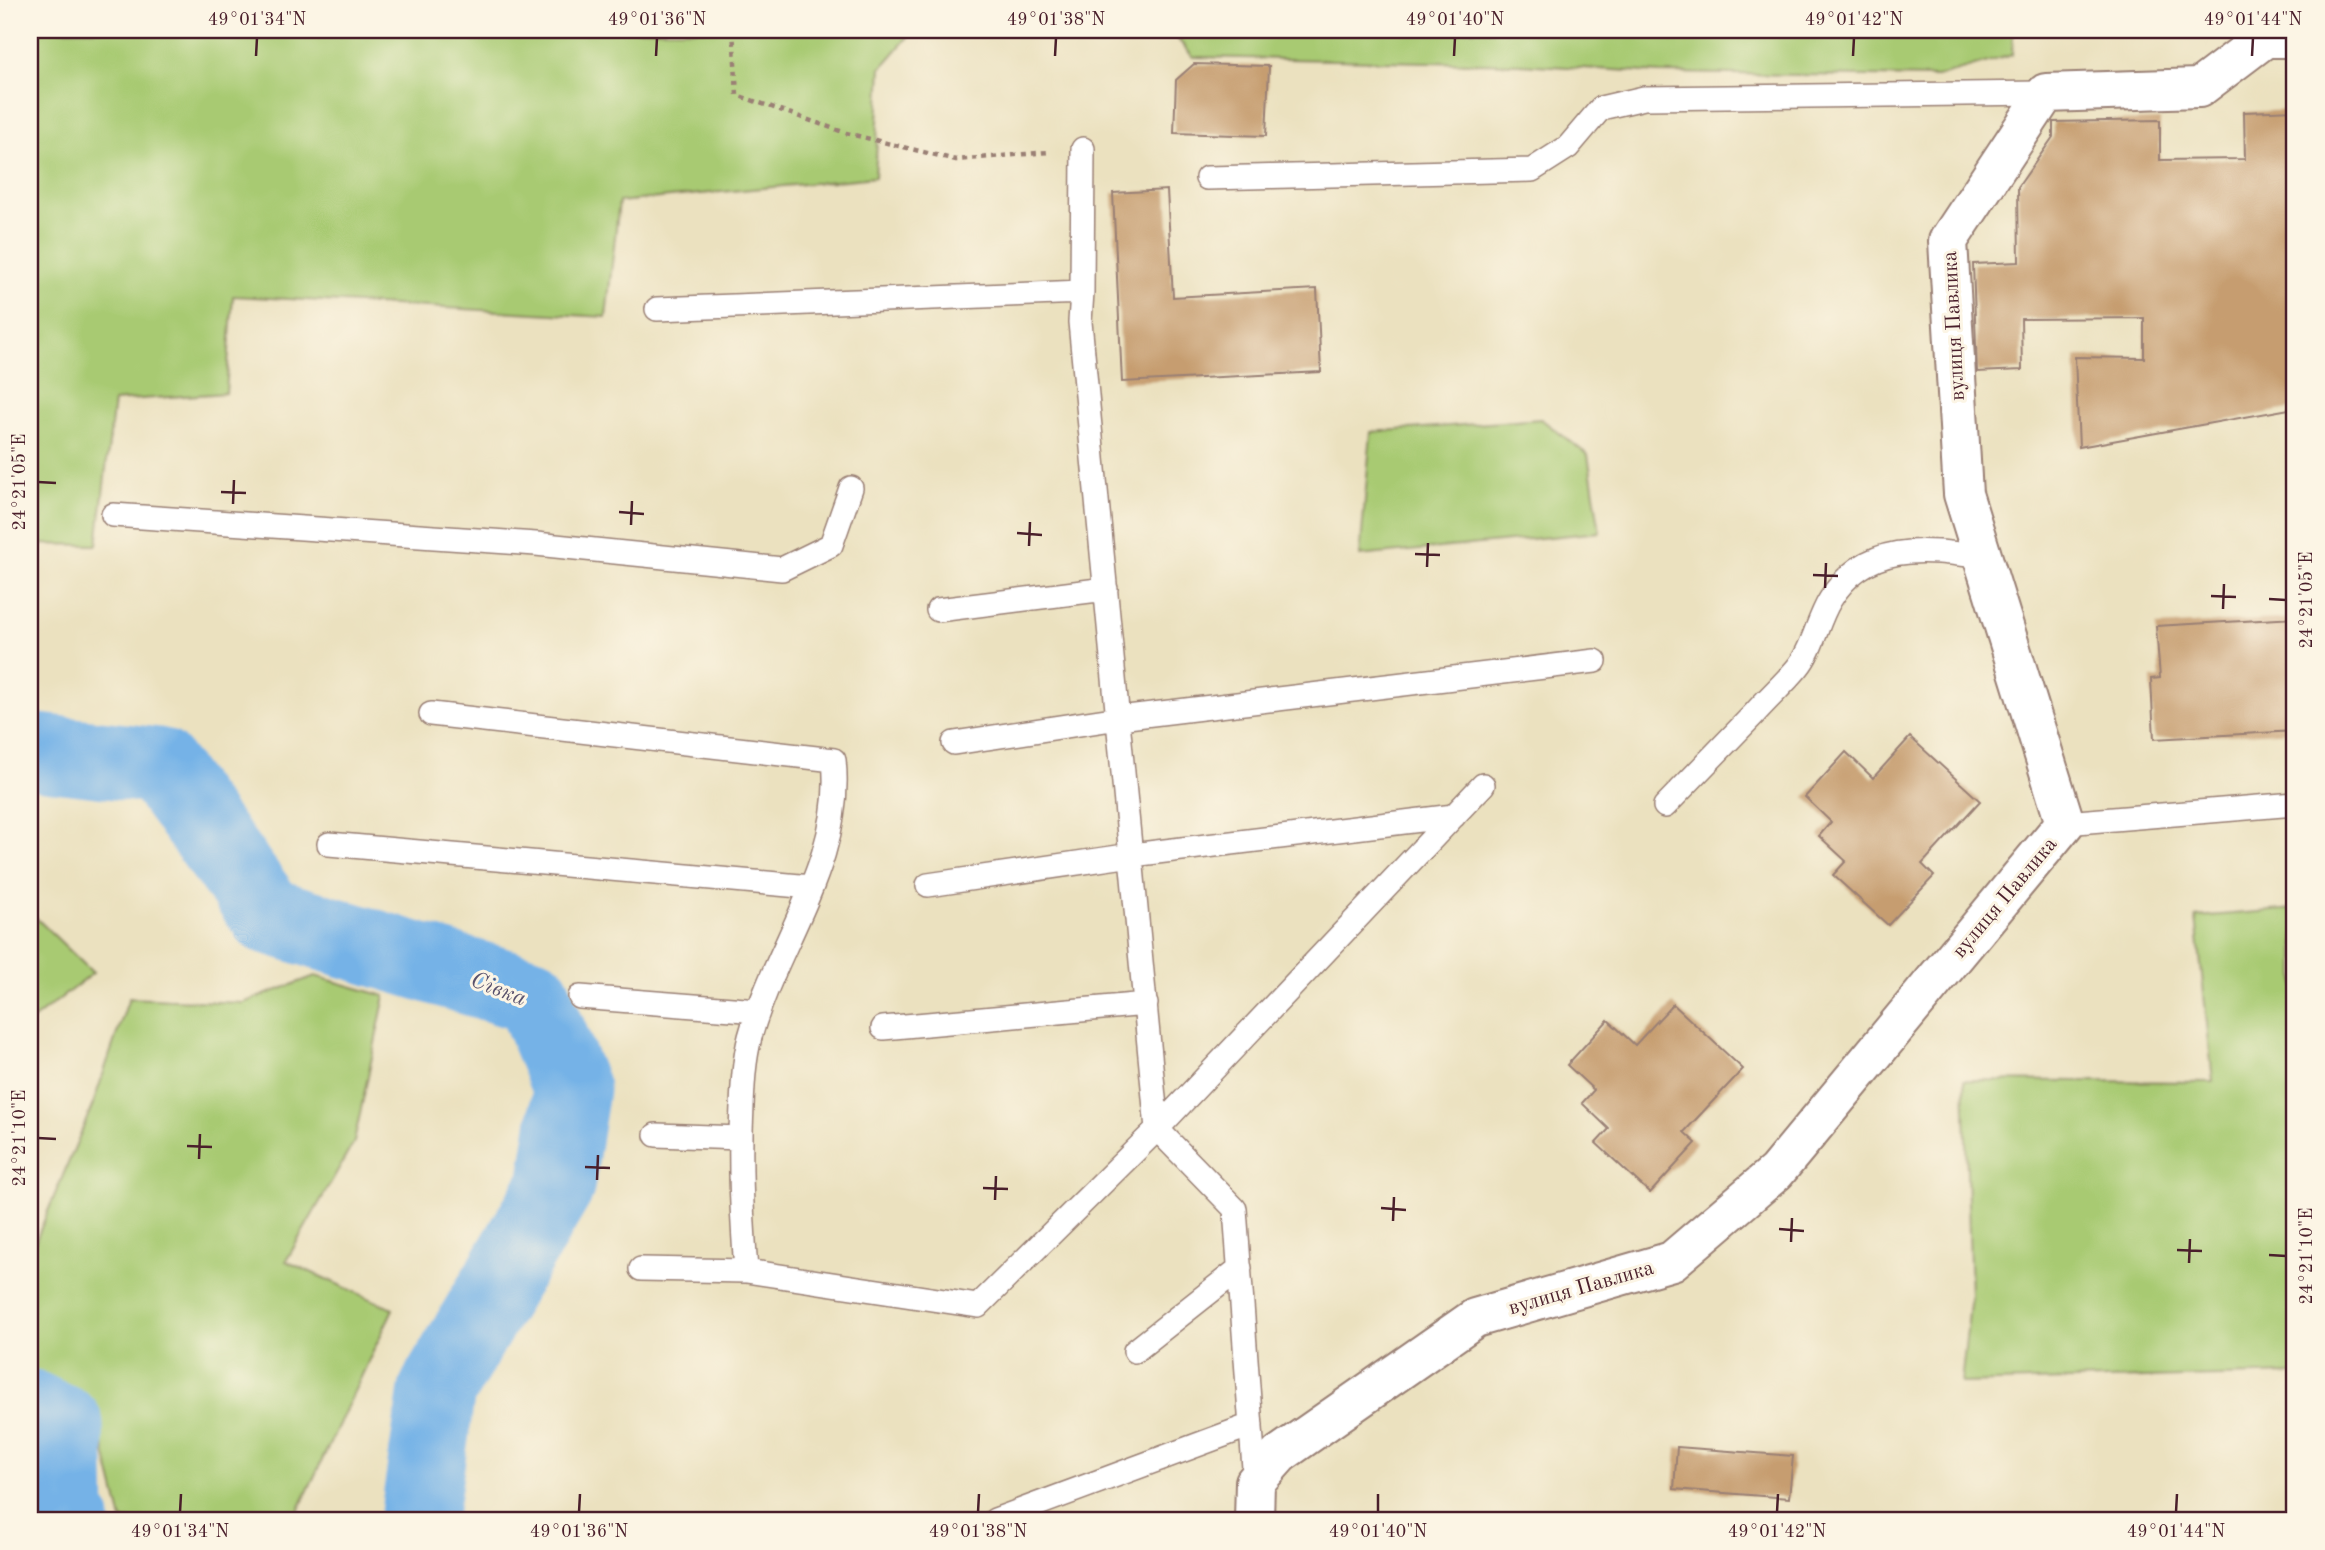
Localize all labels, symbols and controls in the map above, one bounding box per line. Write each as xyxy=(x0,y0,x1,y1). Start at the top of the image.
text: 49°01'34"N xyxy=(208,11,306,29)
text: 49°01'36"N xyxy=(608,11,706,29)
text: 49°01'38"N xyxy=(1007,11,1105,29)
text: 49°01'40"N xyxy=(1406,11,1504,29)
text: 49°01'42"N xyxy=(1805,11,1903,29)
text: 49°01'44"N xyxy=(2204,11,2302,29)
street label: вулиця Павлика xyxy=(1940,250,1969,401)
text: 24°21'05"E xyxy=(11,434,29,530)
text: 24°21'05"E xyxy=(2298,552,2316,648)
street label: вулиця Павлика xyxy=(1949,834,2061,962)
water label: Сівка xyxy=(467,968,530,1010)
text: 24°21'10"E xyxy=(11,1090,29,1186)
text: 24°21'10"E xyxy=(2298,1208,2316,1304)
street label: вулиця Павлика xyxy=(1506,1258,1656,1319)
text: 49°01'34"N xyxy=(131,1523,229,1541)
text: 49°01'36"N xyxy=(530,1523,628,1541)
text: 49°01'38"N xyxy=(929,1523,1027,1541)
text: 49°01'40"N xyxy=(1329,1523,1427,1541)
text: 49°01'42"N xyxy=(1728,1523,1826,1541)
text: 49°01'44"N xyxy=(2127,1523,2225,1541)

